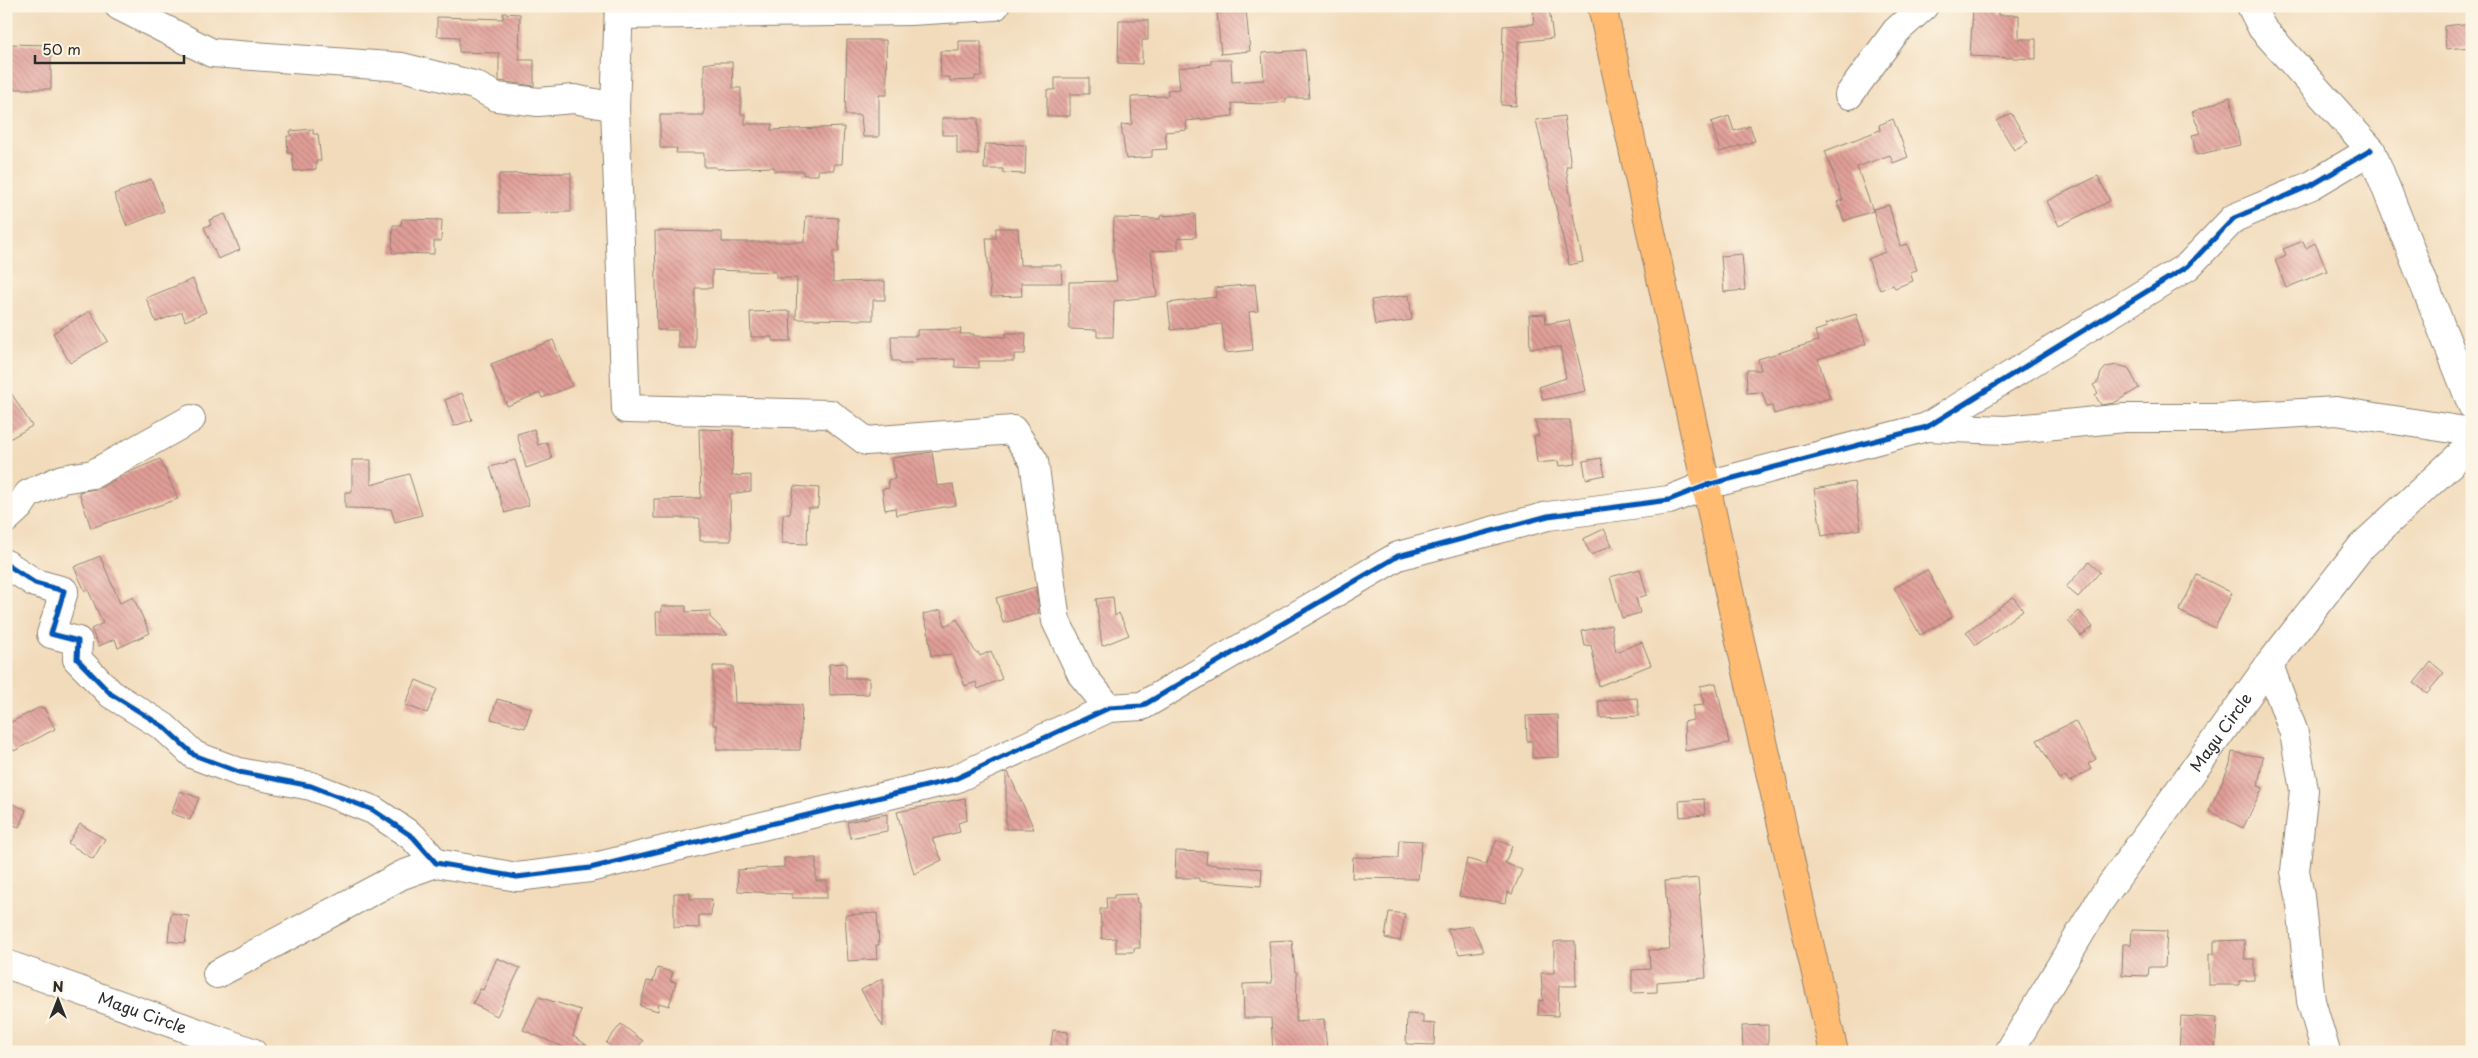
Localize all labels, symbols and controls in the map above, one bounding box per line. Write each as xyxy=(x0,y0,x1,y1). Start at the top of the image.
scale bar xyxy=(35,32,184,64)
text: 50 m xyxy=(42,37,81,60)
street label: Magu Circle xyxy=(2183,687,2257,776)
north arrow xyxy=(32,976,82,1026)
text: N xyxy=(52,976,64,997)
street label: Magu Circle xyxy=(95,985,191,1039)

